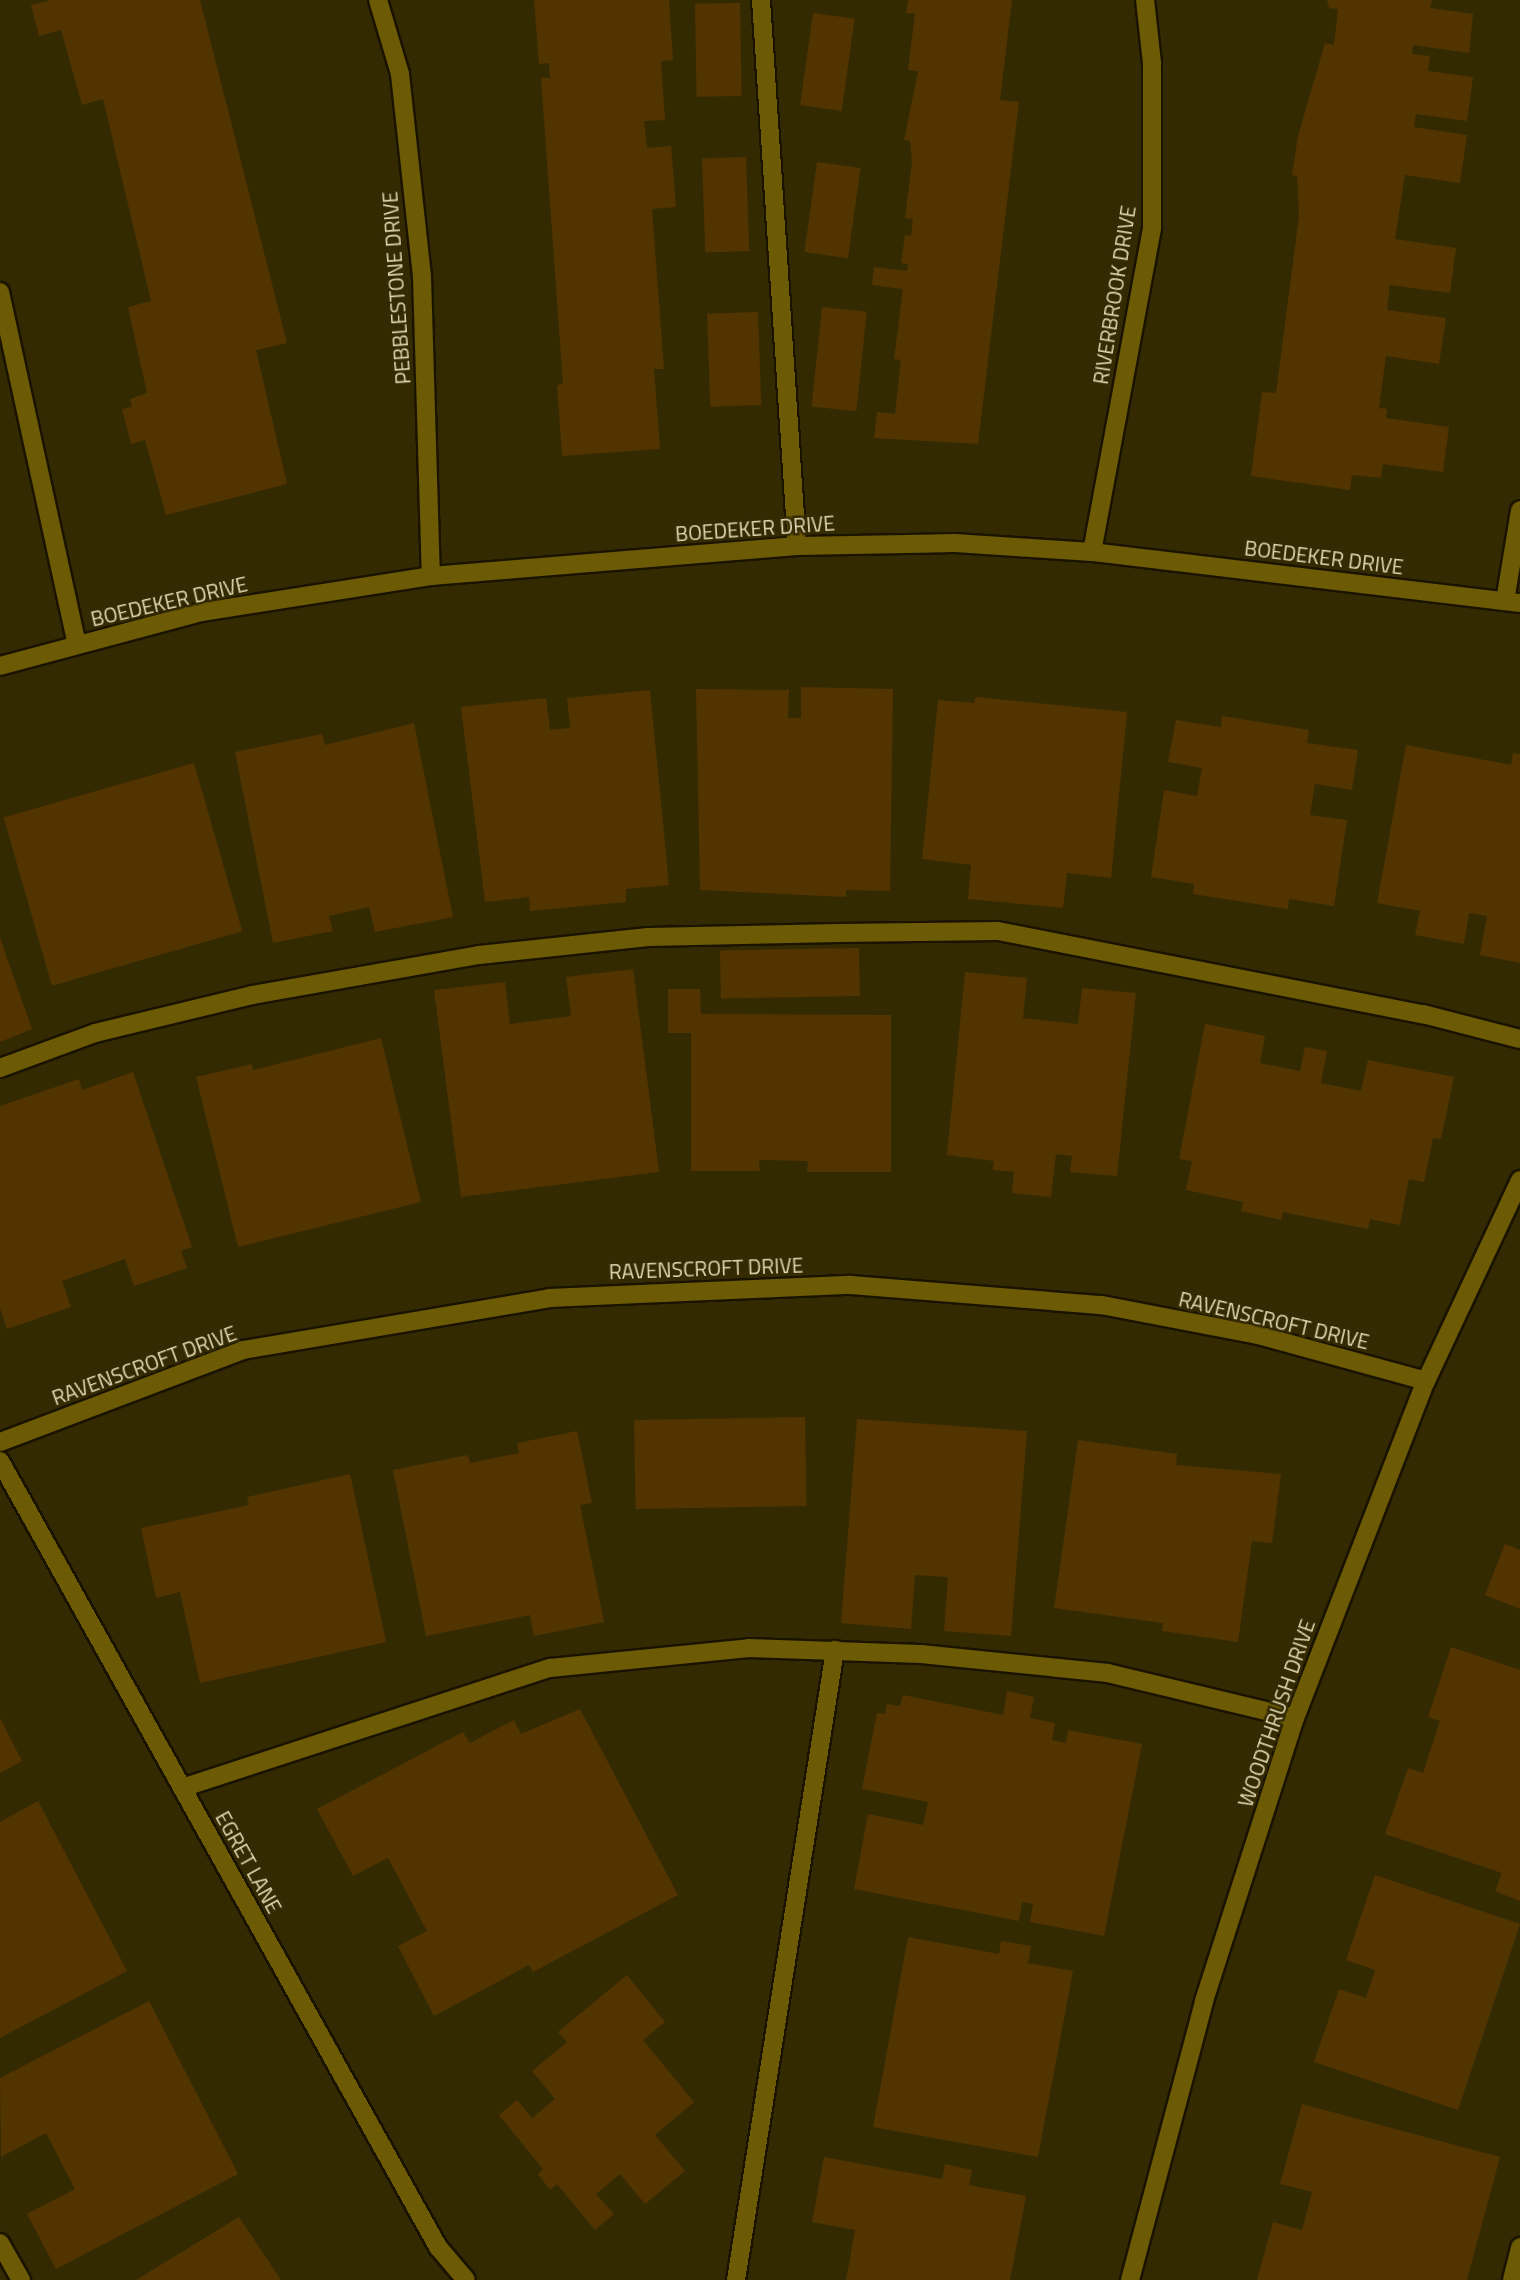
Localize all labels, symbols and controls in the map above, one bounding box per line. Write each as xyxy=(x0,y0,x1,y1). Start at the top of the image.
street label: PEBBLESTONE DRIVE xyxy=(377,191,415,385)
street label: RIVERBROOK DRIVE xyxy=(1087,204,1141,386)
street label: BOEDEKER DRIVE xyxy=(674,510,836,546)
street label: BOEDEKER DRIVE xyxy=(1243,535,1405,579)
street label: BOEDEKER DRIVE xyxy=(88,571,250,631)
street label: RAVENSCROFT DRIVE xyxy=(608,1252,804,1284)
street label: RAVENSCROFT DRIVE xyxy=(1176,1286,1372,1354)
street label: RAVENSCROFT DRIVE xyxy=(48,1320,240,1410)
street label: WOODTHRUSH DRIVE xyxy=(1232,1616,1320,1810)
street label: EGRET LANE xyxy=(211,1806,287,1918)

